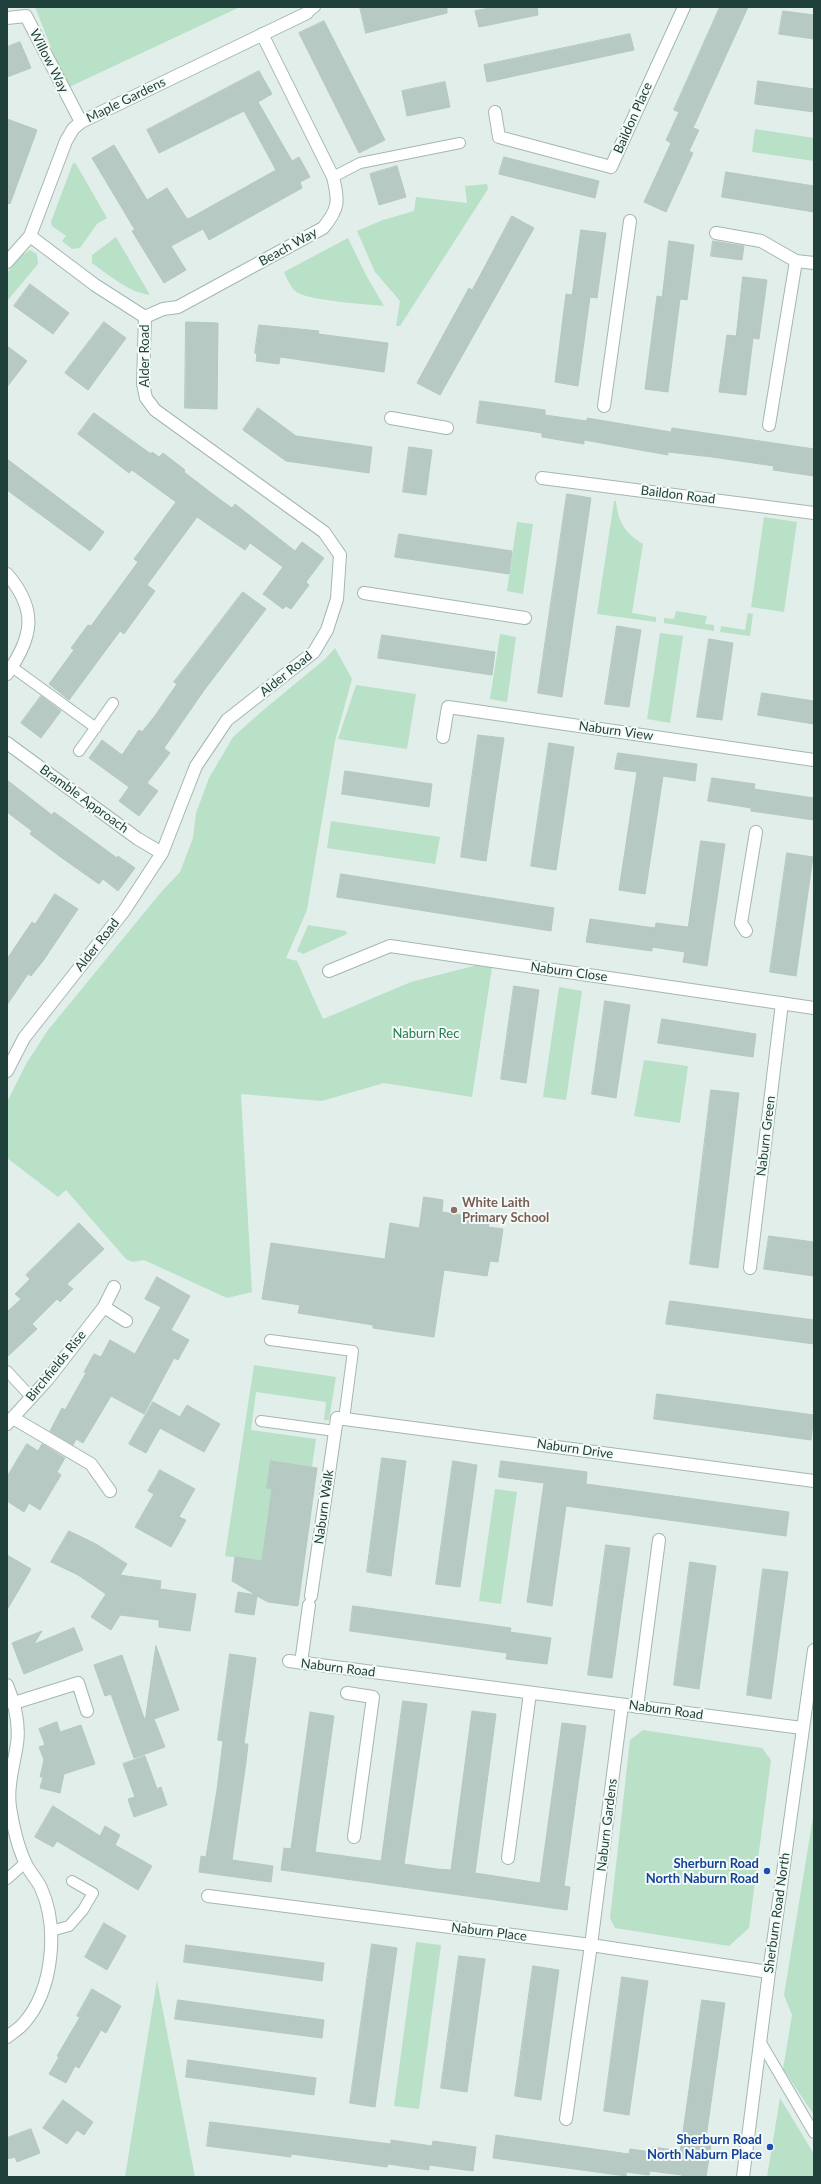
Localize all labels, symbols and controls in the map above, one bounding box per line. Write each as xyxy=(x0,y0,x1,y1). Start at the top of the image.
street label: Willow Way xyxy=(26,27,72,95)
street label: Maple Gardens xyxy=(84,74,168,126)
street label: Baildon Place xyxy=(610,80,656,156)
street label: Beach Way xyxy=(256,225,320,269)
street label: Alder Road xyxy=(137,325,153,387)
street label: Baildon Road xyxy=(640,483,716,507)
street label: Alder Road xyxy=(257,648,315,700)
street label: Naburn View xyxy=(578,718,654,744)
street label: Bramble Approach xyxy=(37,762,131,836)
street label: Alder Road xyxy=(71,915,123,975)
street label: Naburn Close xyxy=(529,959,609,985)
park label: Naburn Rec xyxy=(393,1026,459,1042)
street label: Naburn Green xyxy=(753,1095,779,1177)
place label: White Laith Primary School xyxy=(462,1195,549,1226)
marker: White Laith Primary School xyxy=(449,1205,459,1215)
street label: Birchfields Rise xyxy=(23,1327,89,1405)
street label: Naburn Drive xyxy=(536,1436,614,1462)
street label: Naburn Walk xyxy=(311,1469,337,1545)
street label: Naburn Road xyxy=(300,1656,376,1680)
street label: Naburn Road xyxy=(628,1697,704,1723)
street label: Naburn Gardens xyxy=(594,1778,620,1872)
street label: Sherburn Road North xyxy=(761,1852,793,1974)
place label: Sherburn Road North Naburn Road xyxy=(646,1856,759,1887)
marker: Sherburn Road North Naburn Road xyxy=(762,1866,772,1876)
street label: Naburn Place xyxy=(450,1920,528,1944)
place label: Sherburn Road North Naburn Place xyxy=(647,2132,762,2163)
marker: Sherburn Road North Naburn Place xyxy=(765,2142,775,2152)

